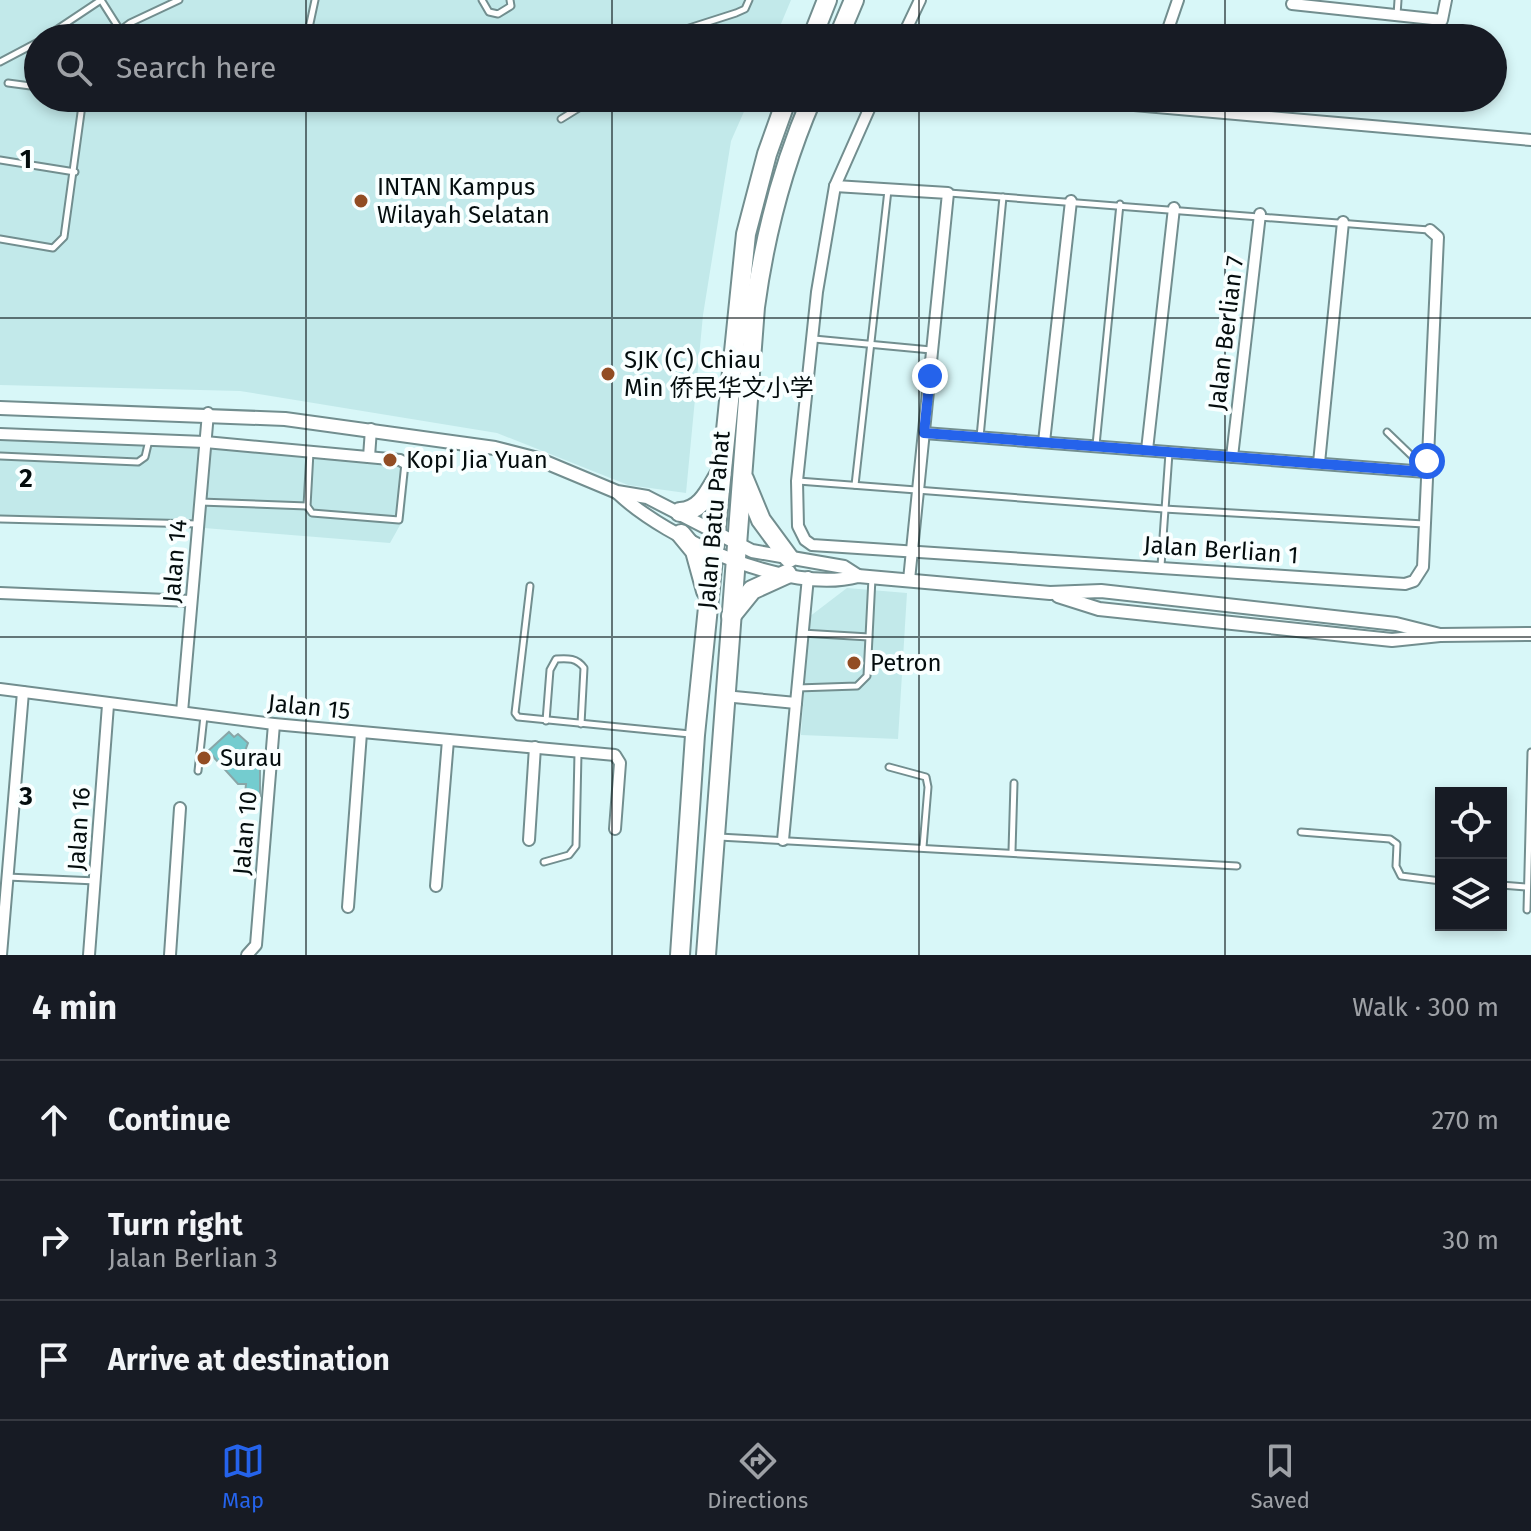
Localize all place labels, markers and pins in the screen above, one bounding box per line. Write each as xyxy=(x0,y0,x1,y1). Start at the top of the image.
place label: INTAN Kampus Wilayah Selatan xyxy=(377,173,550,229)
marker: INTAN Kampus Wilayah Selatan xyxy=(352,192,370,210)
place label: SJK (C) Chiau Min 侨民华文小学 xyxy=(624,346,814,402)
marker: SJK (C) Chiau Min 侨民华文小学 xyxy=(599,365,617,383)
place label: Kopi Jia Yuan xyxy=(406,446,548,474)
marker: Kopi Jia Yuan xyxy=(381,451,399,469)
place label: Petron xyxy=(870,649,942,677)
marker: Petron xyxy=(845,654,863,672)
place label: Surau xyxy=(220,744,283,772)
marker: Surau xyxy=(195,749,213,767)

